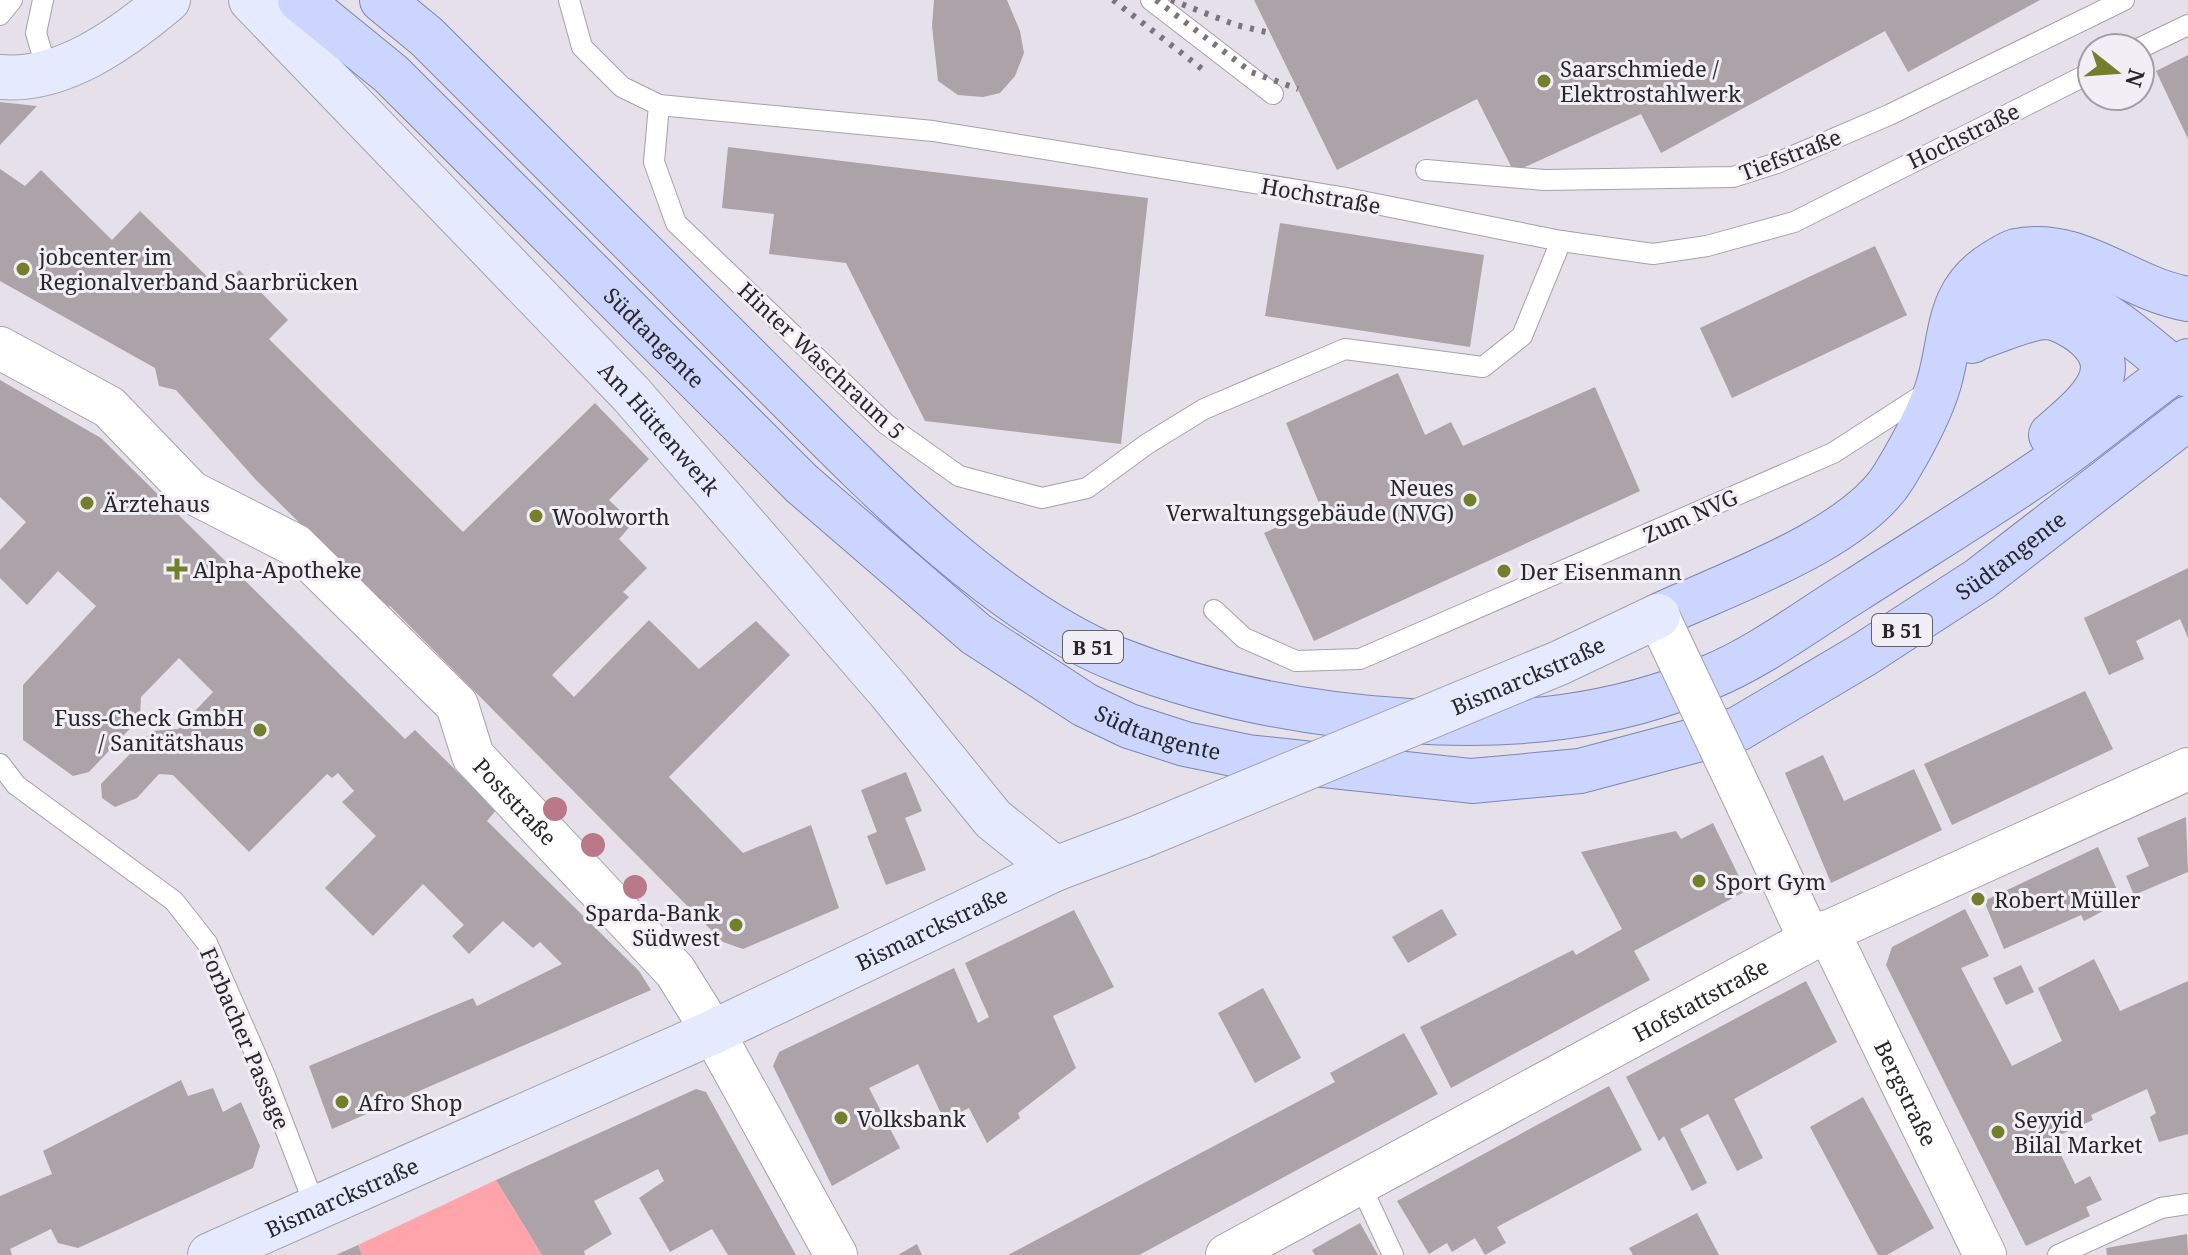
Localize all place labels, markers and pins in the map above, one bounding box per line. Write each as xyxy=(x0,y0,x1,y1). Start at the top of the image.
place label: Saarschmiede / Elektrostahlwerk xyxy=(1560,53,1741,108)
marker: Saarschmiede / Elektrostahlwerk xyxy=(1535,72,1553,90)
place label: jobcenter im Regionalverband Saarbrücken xyxy=(38,241,359,296)
marker: jobcenter im Regionalverband Saarbrücken xyxy=(14,260,32,278)
place label: Neues Verwaltungsgebäude (NVG) xyxy=(1166,472,1454,527)
place label: Ärztehaus xyxy=(103,488,210,518)
marker: Neues Verwaltungsgebäude (NVG) xyxy=(1461,491,1479,509)
marker: Ärztehaus xyxy=(78,494,96,512)
place label: Woolworth xyxy=(552,501,670,531)
marker: Woolworth xyxy=(527,507,545,525)
place label: Alpha-Apotheke xyxy=(193,554,361,584)
place label: Der Eisenmann xyxy=(1520,556,1682,586)
marker: Alpha-Apotheke xyxy=(168,560,186,578)
marker: Der Eisenmann xyxy=(1495,562,1513,580)
place label: Fuss-Check GmbH / Sanitätshaus xyxy=(54,702,244,757)
marker: Fuss-Check GmbH / Sanitätshaus xyxy=(251,721,269,739)
place label: Sport Gym xyxy=(1715,866,1826,896)
marker: Sport Gym xyxy=(1690,872,1708,890)
place label: Robert Müller xyxy=(1994,884,2141,914)
marker: Robert Müller xyxy=(1969,890,1987,908)
place label: Sparda-Bank Südwest xyxy=(585,897,720,952)
marker: Sparda-Bank Südwest xyxy=(727,916,745,934)
place label: Afro Shop xyxy=(358,1087,463,1117)
marker: Afro Shop xyxy=(333,1093,351,1111)
place label: Volksbank xyxy=(857,1103,966,1133)
place label: Seyyid Bilal Market xyxy=(2014,1104,2143,1159)
marker: Volksbank xyxy=(832,1109,850,1127)
marker: Seyyid Bilal Market xyxy=(1989,1123,2007,1141)

